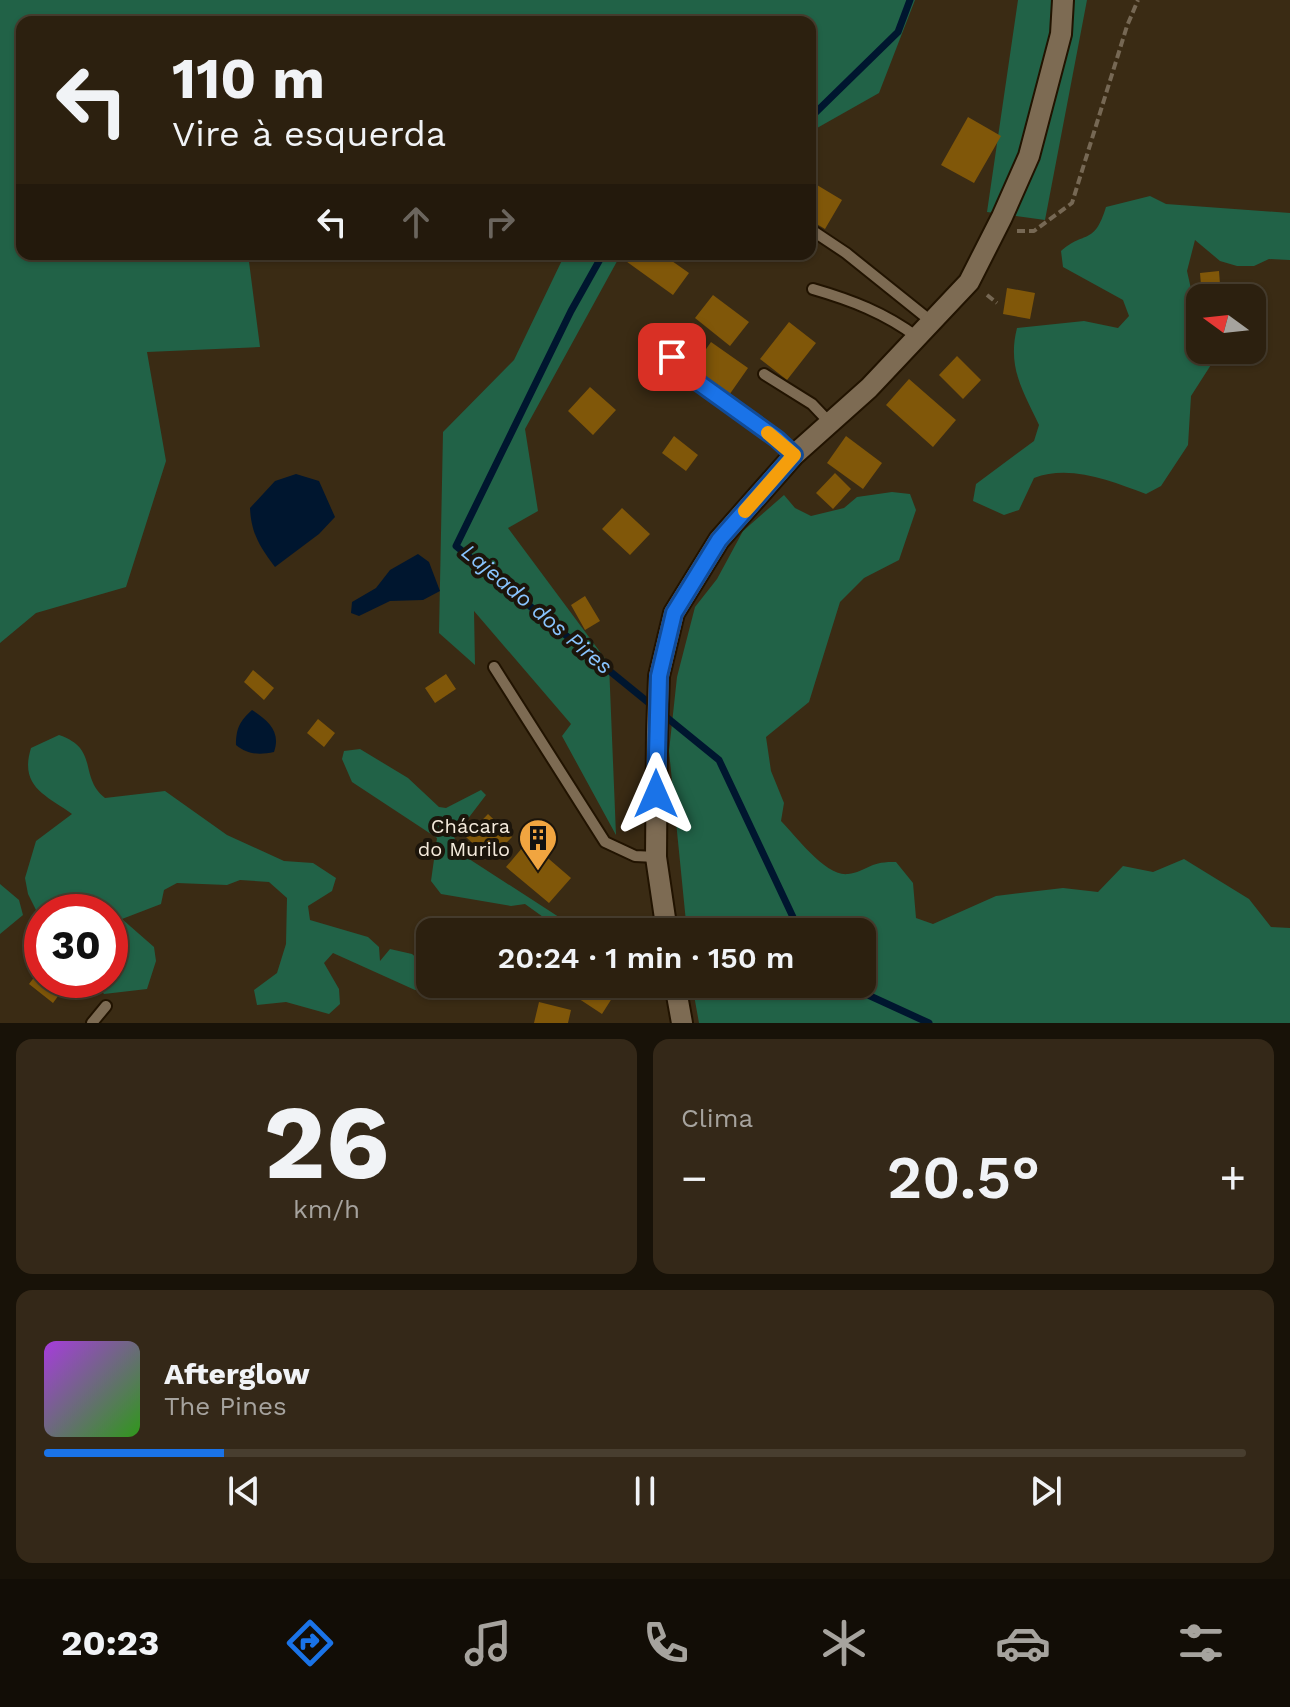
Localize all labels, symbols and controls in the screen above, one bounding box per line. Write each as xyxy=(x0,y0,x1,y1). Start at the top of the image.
text: 110 m xyxy=(172,46,325,112)
icon: left xyxy=(40,48,144,152)
text: Vire à esquerda xyxy=(172,113,446,155)
icon: left xyxy=(310,200,354,244)
icon: ahead xyxy=(394,200,438,244)
icon: right xyxy=(478,200,522,244)
north arrow xyxy=(1186,284,1266,364)
map controls xyxy=(1186,284,1266,364)
pin xyxy=(638,323,706,391)
icon: arrive xyxy=(650,335,694,379)
water label: Lajeado dos Pires xyxy=(457,539,617,679)
position arrow xyxy=(614,752,698,836)
place label: Chácara do Murilo xyxy=(418,814,510,861)
building icon: Chácara do Murilo xyxy=(517,817,559,872)
speed limit sign: 30 xyxy=(24,894,128,998)
text: 20:24 · 1 min · 150 m xyxy=(498,940,794,975)
text: 26 xyxy=(263,1081,390,1203)
text: Clima xyxy=(681,1103,753,1133)
text: 20.5° xyxy=(887,1142,1040,1213)
text: − xyxy=(681,1152,708,1204)
text: + xyxy=(1219,1152,1246,1204)
text: km/h xyxy=(293,1194,360,1224)
text: Afterglow xyxy=(164,1356,310,1391)
text: The Pines xyxy=(164,1391,287,1421)
icon: previous xyxy=(222,1469,266,1513)
icon: pause xyxy=(623,1469,667,1513)
icon: next xyxy=(1024,1469,1068,1513)
icon: directions xyxy=(282,1615,338,1671)
icon: music xyxy=(460,1615,516,1671)
icon: phone xyxy=(638,1615,694,1671)
icon: climate xyxy=(816,1615,872,1671)
icon: car xyxy=(995,1615,1051,1671)
icon: filters xyxy=(1173,1615,1229,1671)
text: 20:23 xyxy=(61,1622,159,1664)

